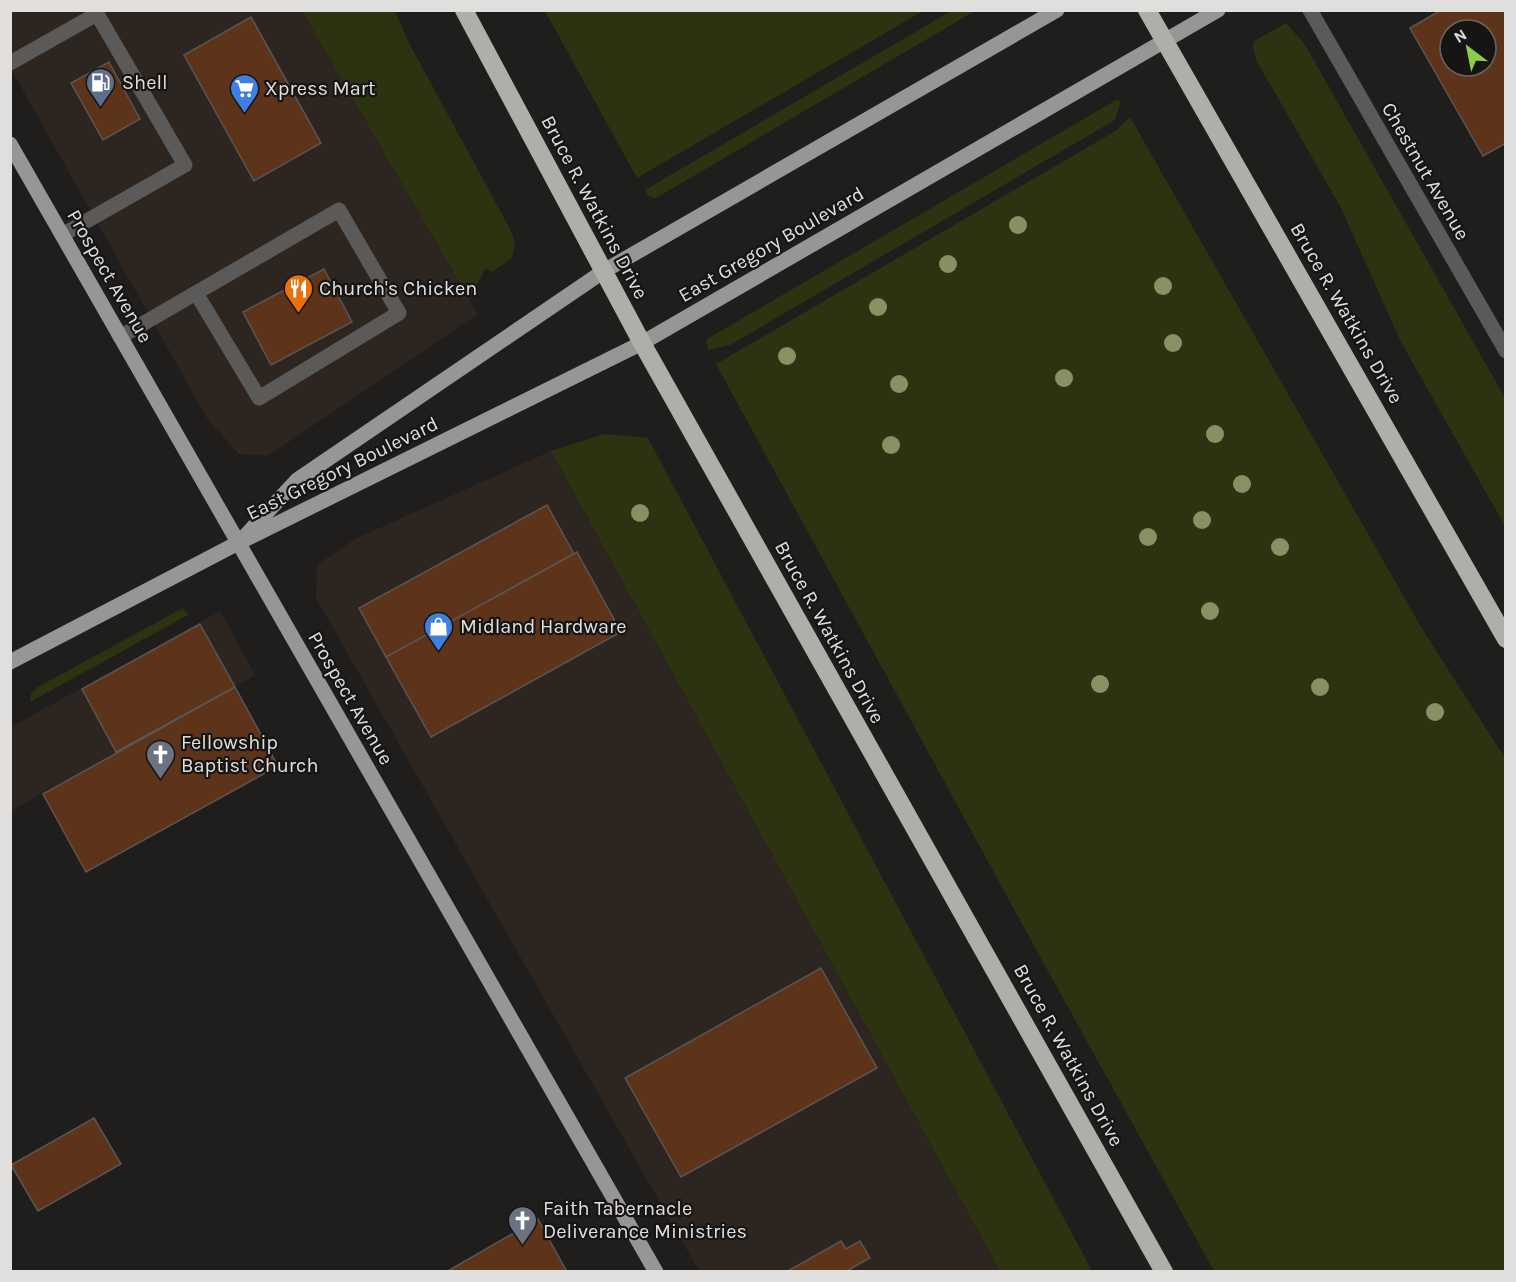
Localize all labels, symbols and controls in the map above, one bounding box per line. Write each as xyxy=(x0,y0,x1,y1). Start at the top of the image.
north arrow xyxy=(1438,18,1498,78)
text: N xyxy=(1450,25,1470,47)
fuel station icon: Shell xyxy=(85,66,117,108)
place label: Shell xyxy=(122,71,168,94)
supermarket icon: Xpress Mart xyxy=(228,72,260,114)
place label: Xpress Mart xyxy=(265,77,376,100)
street label: Chestnut Avenue xyxy=(1377,98,1474,244)
street label: Bruce R. Watkins Drive xyxy=(536,111,653,303)
street label: East Gregory Boulevard xyxy=(674,182,868,307)
street label: Prospect Avenue xyxy=(62,205,157,347)
street label: Bruce R. Watkins Drive xyxy=(1285,219,1408,408)
restaurant icon: Church's Chicken xyxy=(282,272,314,314)
place label: Church's Chicken xyxy=(319,277,477,300)
street label: East Gregory Boulevard xyxy=(243,412,442,525)
street label: Bruce R. Watkins Drive xyxy=(770,537,889,727)
shop icon: Midland Hardware xyxy=(423,610,455,652)
place label: Midland Hardware xyxy=(460,615,627,638)
street label: Prospect Avenue xyxy=(303,627,398,769)
place label: Fellowship Baptist Church xyxy=(181,731,318,777)
church icon: Fellowship Baptist Church xyxy=(144,738,176,780)
street label: Bruce R. Watkins Drive xyxy=(1009,960,1128,1150)
place label: Faith Tabernacle Deliverance Ministries xyxy=(543,1197,747,1243)
church icon: Faith Tabernacle Deliverance Ministries xyxy=(506,1204,538,1246)

